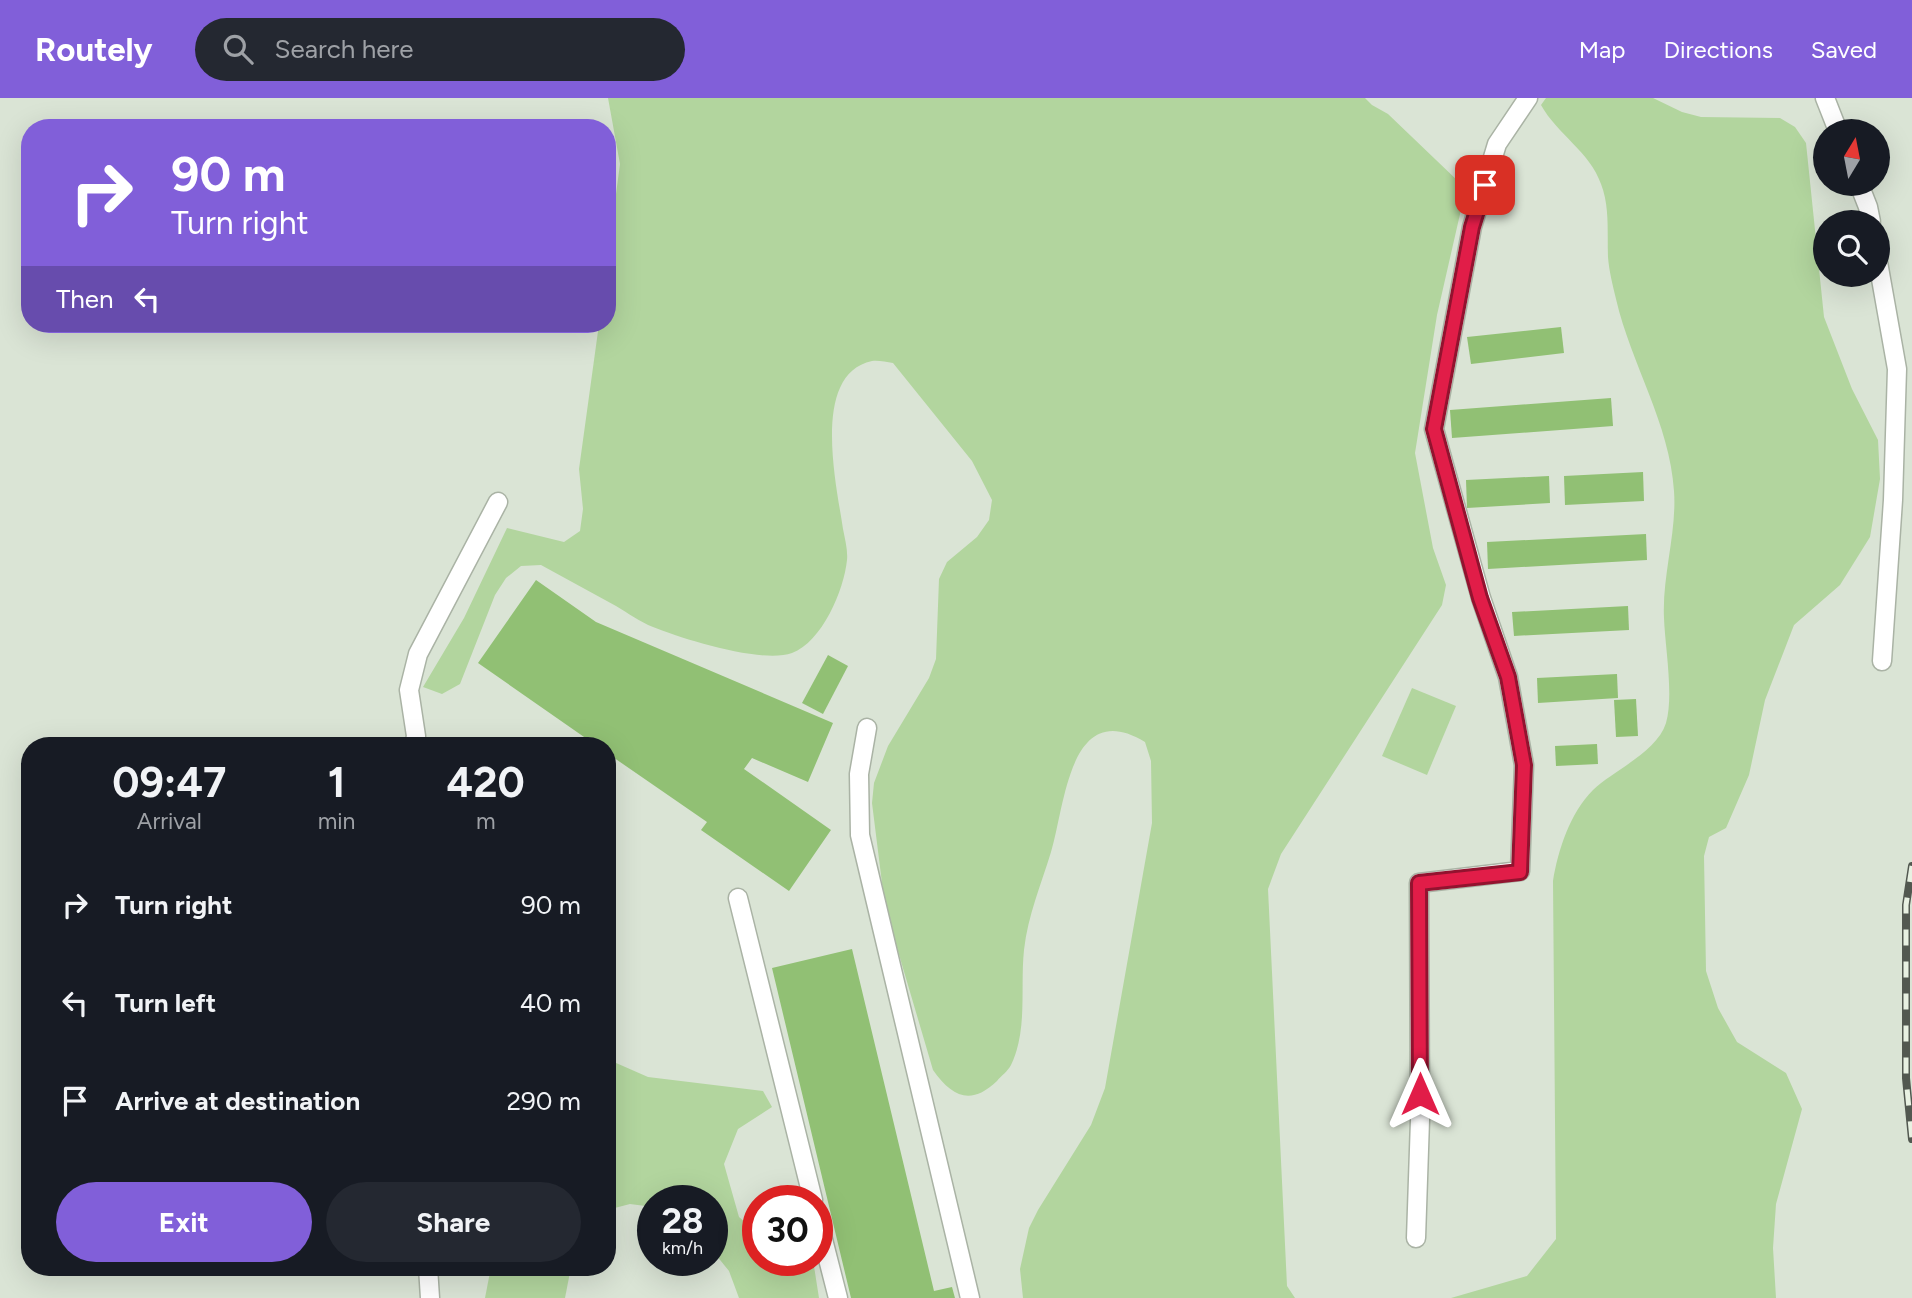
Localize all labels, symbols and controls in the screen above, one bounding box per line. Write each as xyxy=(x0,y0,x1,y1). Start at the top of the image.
search box xyxy=(195,18,685,81)
text: Routely xyxy=(35,30,153,69)
icon: search xyxy=(219,30,257,68)
text: Search here xyxy=(275,33,414,65)
text: Map xyxy=(1579,35,1625,64)
text: Directions xyxy=(1663,35,1773,64)
text: Saved xyxy=(1811,35,1877,64)
north arrow xyxy=(1813,119,1890,196)
map controls xyxy=(1813,119,1890,287)
text: 90 m xyxy=(171,144,286,203)
icon: right xyxy=(56,147,147,238)
pin xyxy=(1455,155,1515,215)
icon: arrive xyxy=(1466,166,1504,204)
text: Turn right xyxy=(171,204,309,242)
button: search xyxy=(1813,210,1890,287)
icon: left xyxy=(128,280,166,318)
text: Then xyxy=(56,283,114,315)
text: 09:47 xyxy=(112,757,226,808)
text: 1 xyxy=(328,757,345,808)
text: 420 xyxy=(447,757,525,808)
text: Arrival xyxy=(137,807,202,835)
text: min xyxy=(318,807,355,835)
text: m xyxy=(476,807,495,835)
icon: right xyxy=(56,886,94,924)
text: Turn right xyxy=(115,889,232,921)
text: 90 m xyxy=(521,889,581,921)
icon: left xyxy=(56,984,94,1022)
text: Turn left xyxy=(115,987,216,1019)
text: 40 m xyxy=(520,987,581,1019)
position arrow xyxy=(1383,1057,1457,1131)
icon: arrive xyxy=(56,1082,94,1120)
text: Arrive at destination xyxy=(115,1085,360,1117)
text: 290 m xyxy=(507,1085,581,1117)
button: Exit xyxy=(56,1182,312,1262)
button: Share xyxy=(326,1182,581,1262)
speed limit sign: 30 xyxy=(742,1185,833,1276)
text: 28 xyxy=(662,1200,703,1242)
text: km/h xyxy=(662,1237,703,1259)

